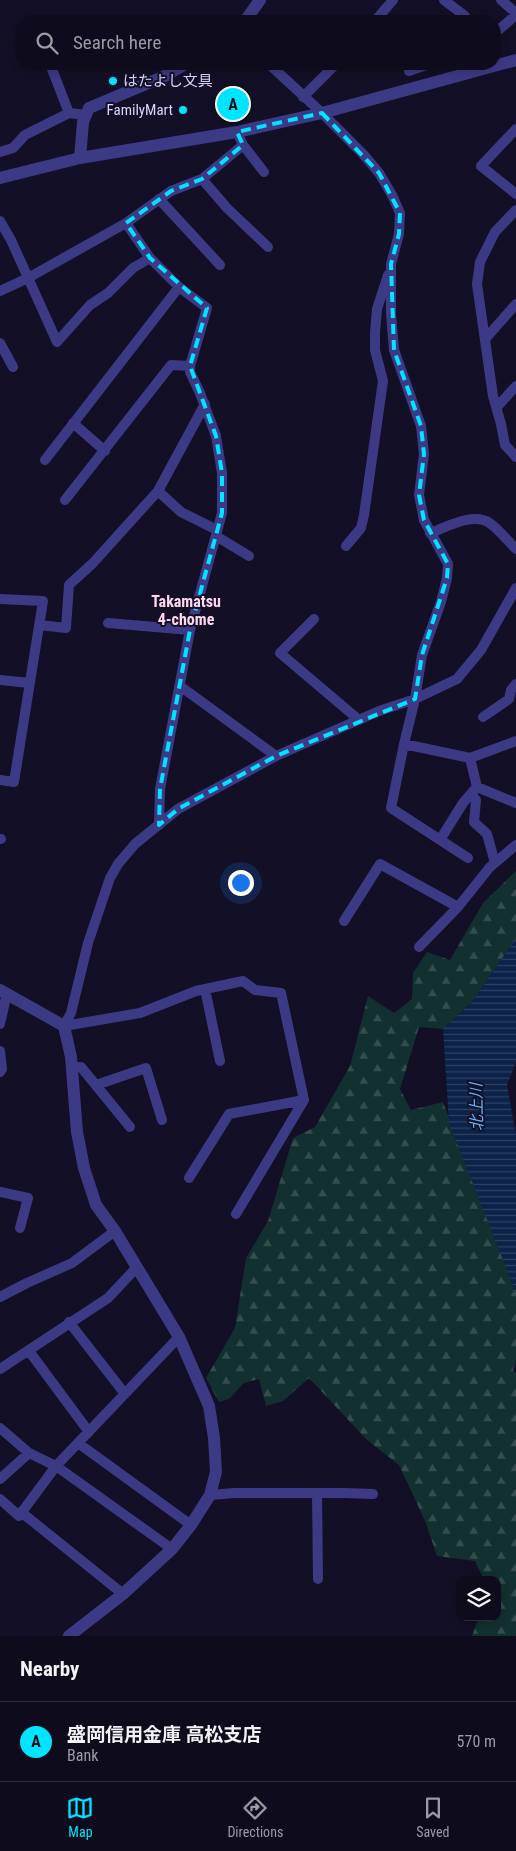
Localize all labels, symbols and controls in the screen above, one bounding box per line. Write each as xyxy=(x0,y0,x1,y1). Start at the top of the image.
search box xyxy=(15,15,501,70)
icon: search xyxy=(33,29,61,57)
text: Search here xyxy=(73,31,161,54)
place label: はたよし文具 xyxy=(123,72,213,90)
marker: はたよし文具 xyxy=(107,75,119,87)
pin: A xyxy=(217,85,249,123)
place label: FamilyMart xyxy=(107,101,173,119)
marker: FamilyMart xyxy=(177,104,189,116)
district label: Takamatsu 4-chome xyxy=(151,592,221,629)
your location xyxy=(228,870,254,896)
water label: 北上川 xyxy=(467,1081,486,1131)
map controls xyxy=(456,1576,501,1621)
button: layers xyxy=(456,1576,501,1621)
text: Nearby xyxy=(20,1657,79,1681)
text: 盛岡信用金庫 高松支店 xyxy=(67,1723,261,1746)
text: A xyxy=(31,1732,41,1751)
text: 570 m xyxy=(457,1732,496,1751)
text: Bank xyxy=(67,1746,98,1765)
tab: Map xyxy=(66,1794,94,1840)
tab: Directions xyxy=(227,1794,283,1840)
tab: Saved xyxy=(416,1794,450,1840)

